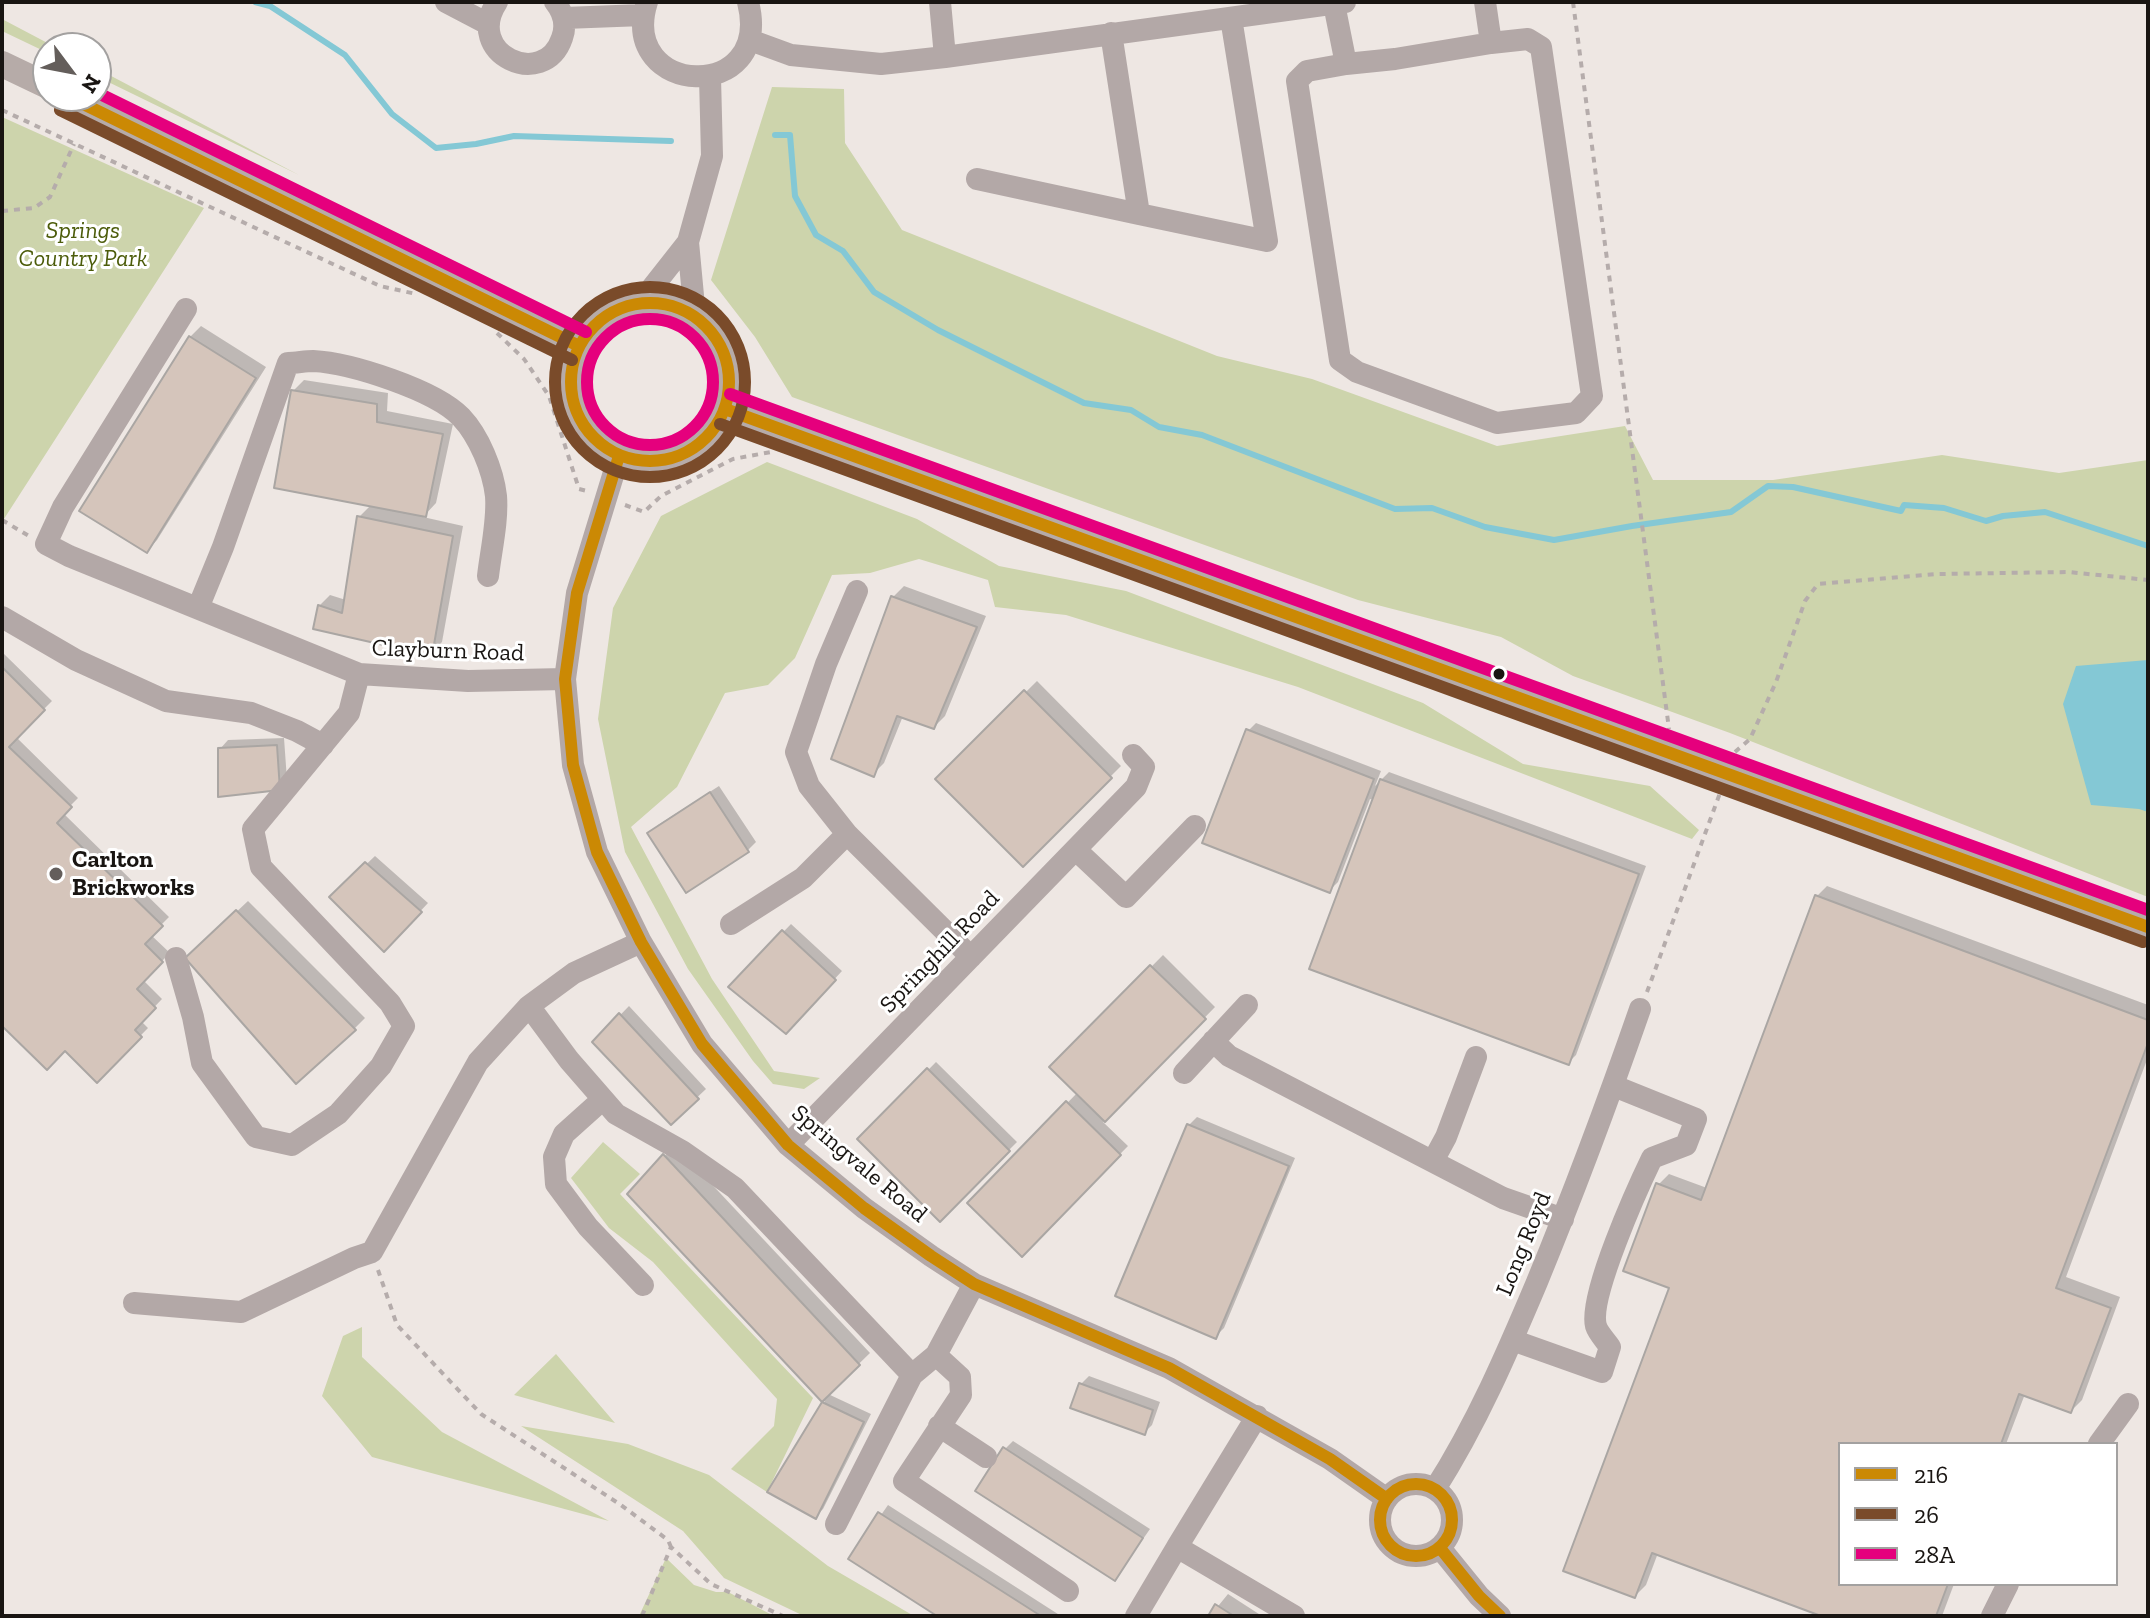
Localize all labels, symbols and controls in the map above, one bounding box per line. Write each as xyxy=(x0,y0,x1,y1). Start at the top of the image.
north arrow xyxy=(32,32,112,112)
text: N xyxy=(75,70,107,98)
park label: Springs Country Park xyxy=(19,217,147,273)
street label: Clayburn Road xyxy=(371,634,525,668)
unlabelled marker xyxy=(1491,666,1507,682)
place label: Carlton Brickworks xyxy=(72,846,194,902)
marker: Carlton Brickworks xyxy=(47,865,65,883)
street label: Springhill Road xyxy=(874,885,1006,1019)
street label: Springvale Road xyxy=(785,1099,933,1229)
street label: Long Royd xyxy=(1490,1188,1558,1300)
legend xyxy=(1838,1442,2118,1586)
text: 216 xyxy=(1914,1460,1948,1489)
text: 26 xyxy=(1914,1500,1939,1529)
text: 28A xyxy=(1914,1540,1955,1569)

